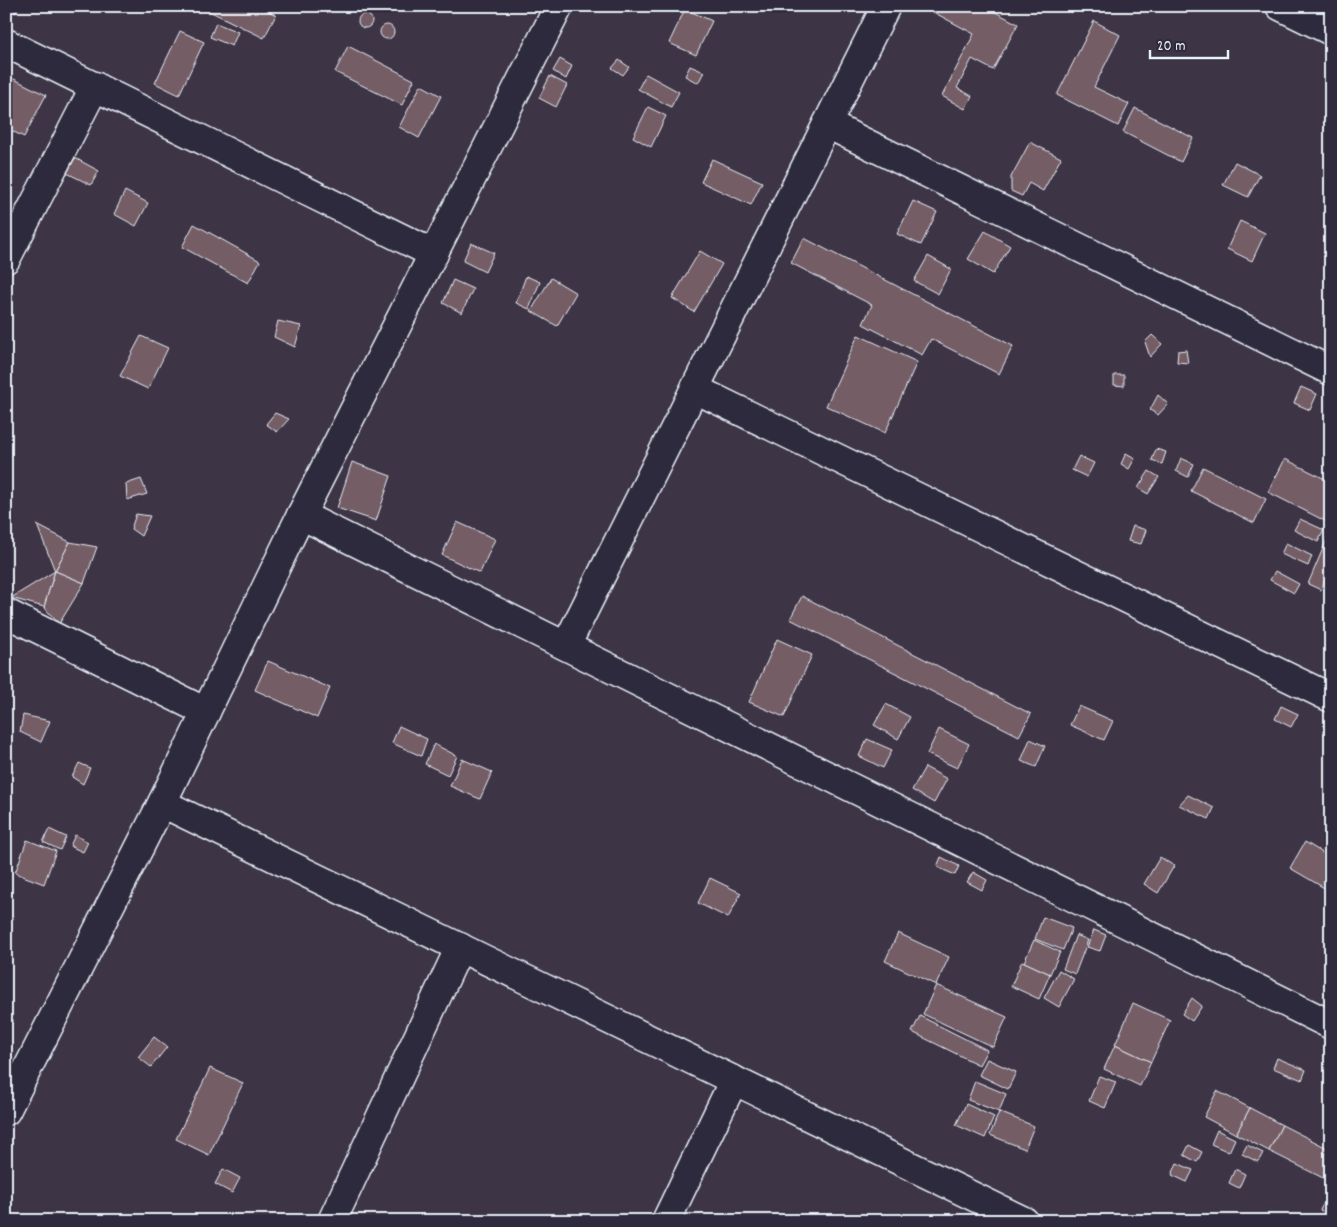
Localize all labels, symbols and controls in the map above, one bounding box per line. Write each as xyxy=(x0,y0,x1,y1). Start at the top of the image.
scale bar xyxy=(1150,28,1227,60)
text: 20 m xyxy=(1157,36,1185,58)

